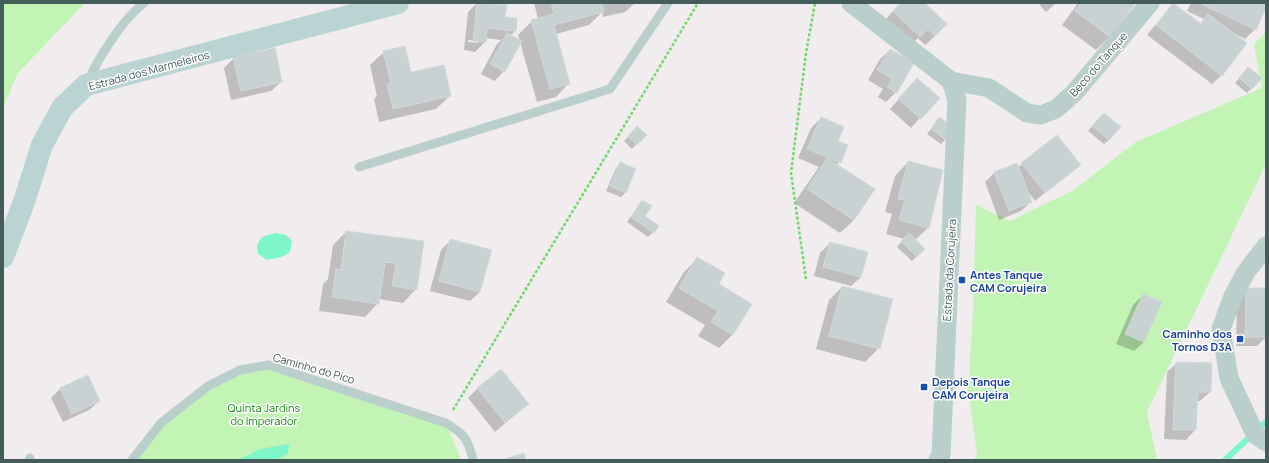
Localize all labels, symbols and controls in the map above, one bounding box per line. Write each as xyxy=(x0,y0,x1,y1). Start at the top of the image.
street label: Beco do Tanque xyxy=(1066,28,1131,99)
street label: Estrada dos Marmeleiros xyxy=(87,47,211,93)
street label: Estrada da Corujeira xyxy=(939,218,959,322)
place label: Antes Tanque CAM Corujeira xyxy=(970,267,1047,295)
marker: Antes Tanque CAM Corujeira xyxy=(957,275,967,285)
place label: Caminho dos Tornos D3A xyxy=(1162,326,1233,354)
marker: Caminho dos Tornos D3A xyxy=(1235,334,1245,344)
street label: Caminho do Pico xyxy=(271,349,357,387)
place label: Depois Tanque CAM Corujeira xyxy=(932,374,1011,402)
marker: Depois Tanque CAM Corujeira xyxy=(919,382,929,392)
park label: Quinta Jardins do Imperador xyxy=(228,400,301,428)

